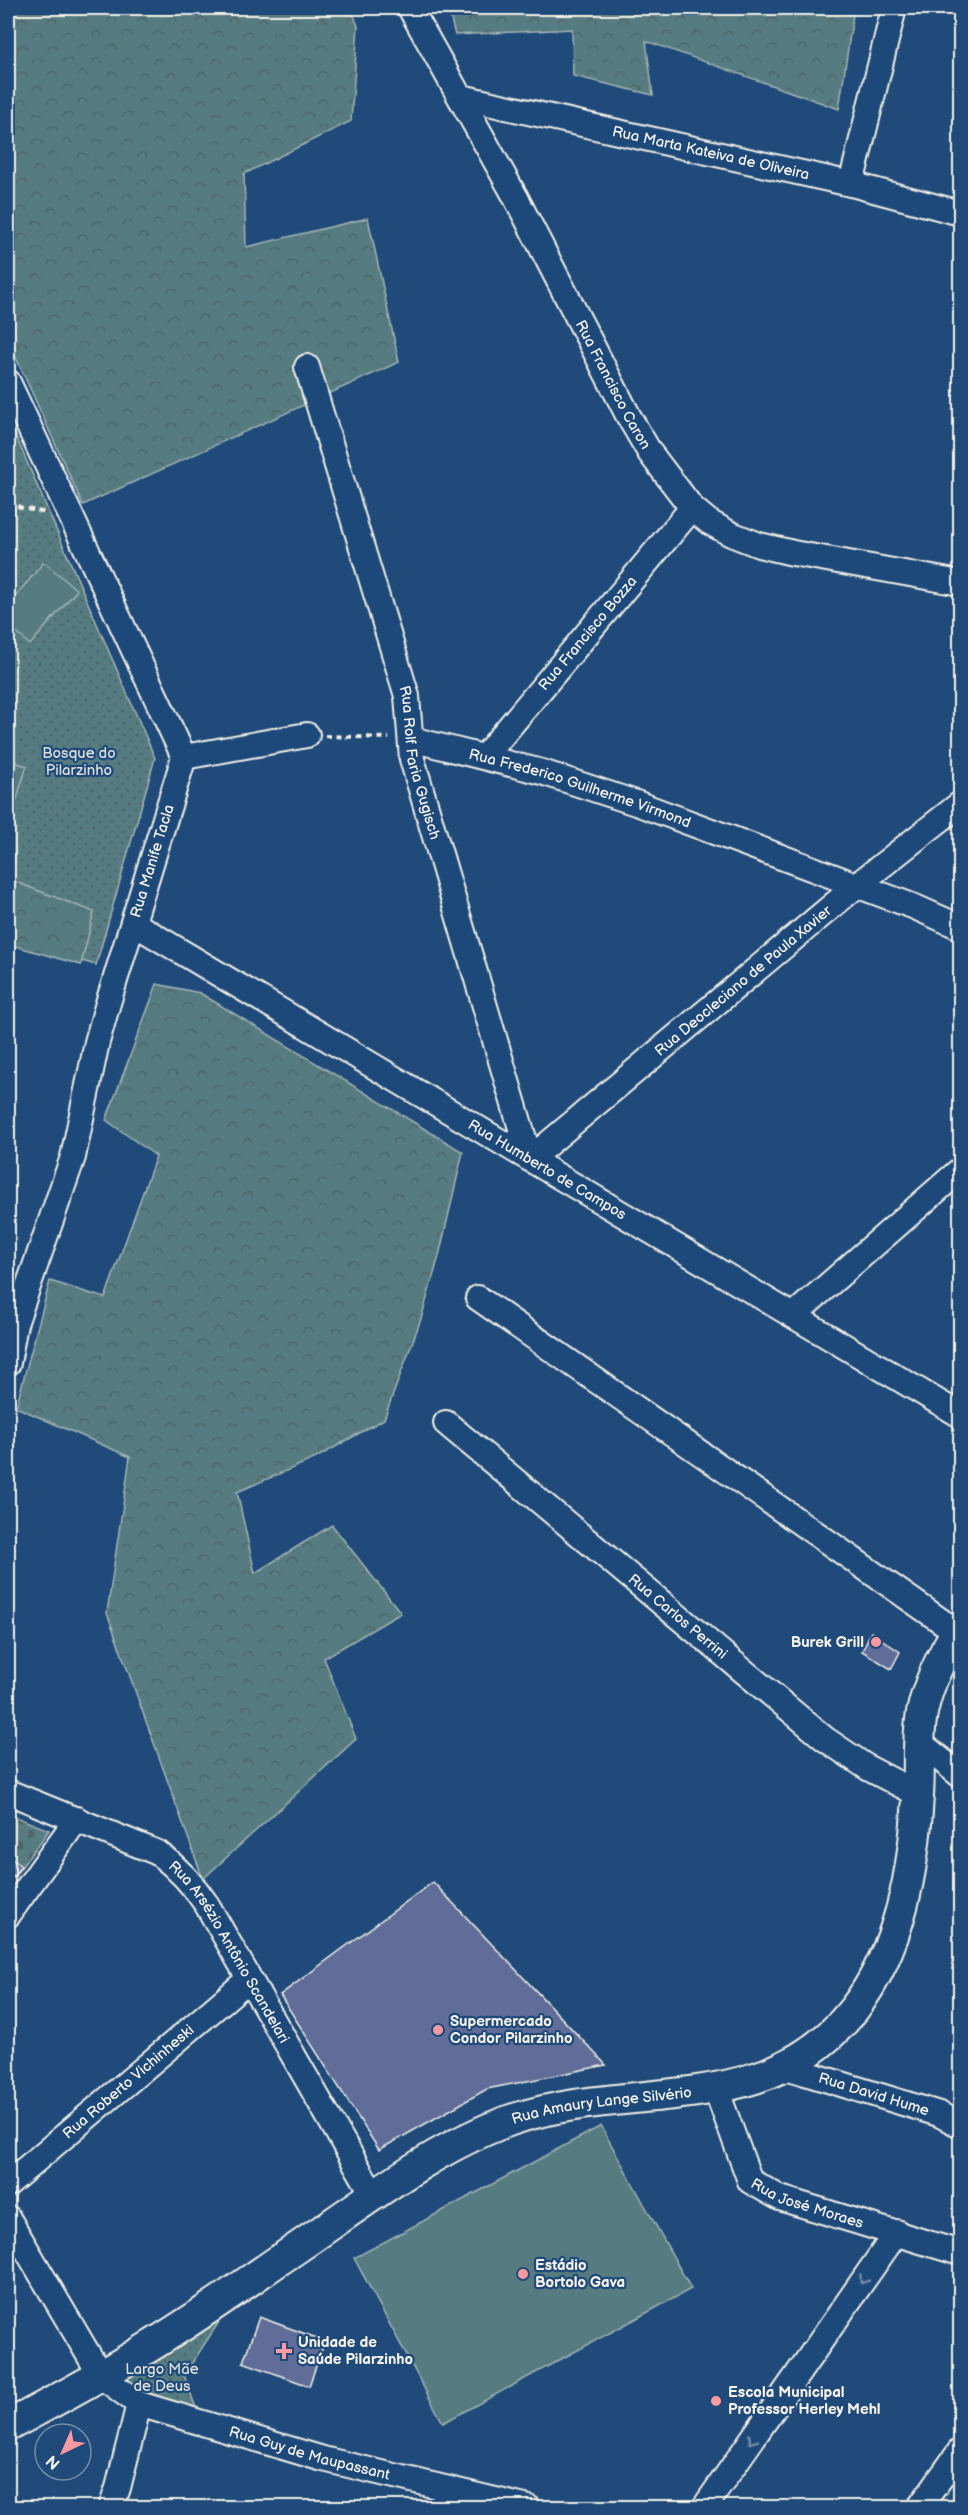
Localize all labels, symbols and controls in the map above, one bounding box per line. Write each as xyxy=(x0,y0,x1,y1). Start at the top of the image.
street label: Rua Marta Kateiva de Oliveira xyxy=(610,122,811,184)
street label: Rua Francisco Caron xyxy=(571,317,655,453)
street label: Rua Francisco Bozza xyxy=(535,572,641,695)
street label: Rua Rolf Faria Gugisch xyxy=(394,684,444,842)
park label: Bosque do Pilarzinho xyxy=(42,744,116,780)
street label: Rua Frederico Guilherme Virmond xyxy=(467,745,693,832)
street label: Rua Manife Tacla xyxy=(126,802,179,920)
street label: Rua Deocleciano de Paula Xavier xyxy=(651,901,836,1060)
street label: Rua Humberto de Campos xyxy=(464,1115,630,1225)
street label: Rua Carlos Perrini xyxy=(624,1570,731,1664)
place label: Burek Grill xyxy=(791,1633,864,1652)
marker: Burek Grill xyxy=(869,1635,883,1649)
street label: Rua Arsézio Antônio Scandelari xyxy=(164,1857,293,2047)
place label: Supermercado Condor Pilarzinho xyxy=(450,2012,573,2048)
street label: Rua Roberto Vichinheski xyxy=(59,2021,198,2143)
marker: Supermercado Condor Pilarzinho xyxy=(431,2023,445,2037)
street label: Rua David Hume xyxy=(816,2069,932,2120)
street label: Rua Amaury Lange Silvério xyxy=(509,2083,693,2129)
street label: Rua José Moraes xyxy=(747,2174,866,2233)
place label: Estádio Bortolo Gava xyxy=(535,2256,625,2292)
marker: Estádio Bortolo Gava xyxy=(516,2267,530,2281)
one-way arrow xyxy=(859,2274,870,2285)
place label: Unidade de Saúde Pilarzinho xyxy=(298,2333,413,2369)
marker: Unidade de Saúde Pilarzinho xyxy=(275,2342,293,2360)
park label: Largo Mãe de Deus xyxy=(125,2360,199,2396)
place label: Escola Municipal Professor Herley Mehl xyxy=(728,2383,881,2419)
marker: Escola Municipal Professor Herley Mehl xyxy=(709,2394,723,2408)
north arrow xyxy=(33,2422,93,2482)
street label: Rua Guy de Maupassant xyxy=(227,2422,392,2485)
one-way arrow xyxy=(748,2433,759,2444)
text: N xyxy=(43,2451,65,2473)

